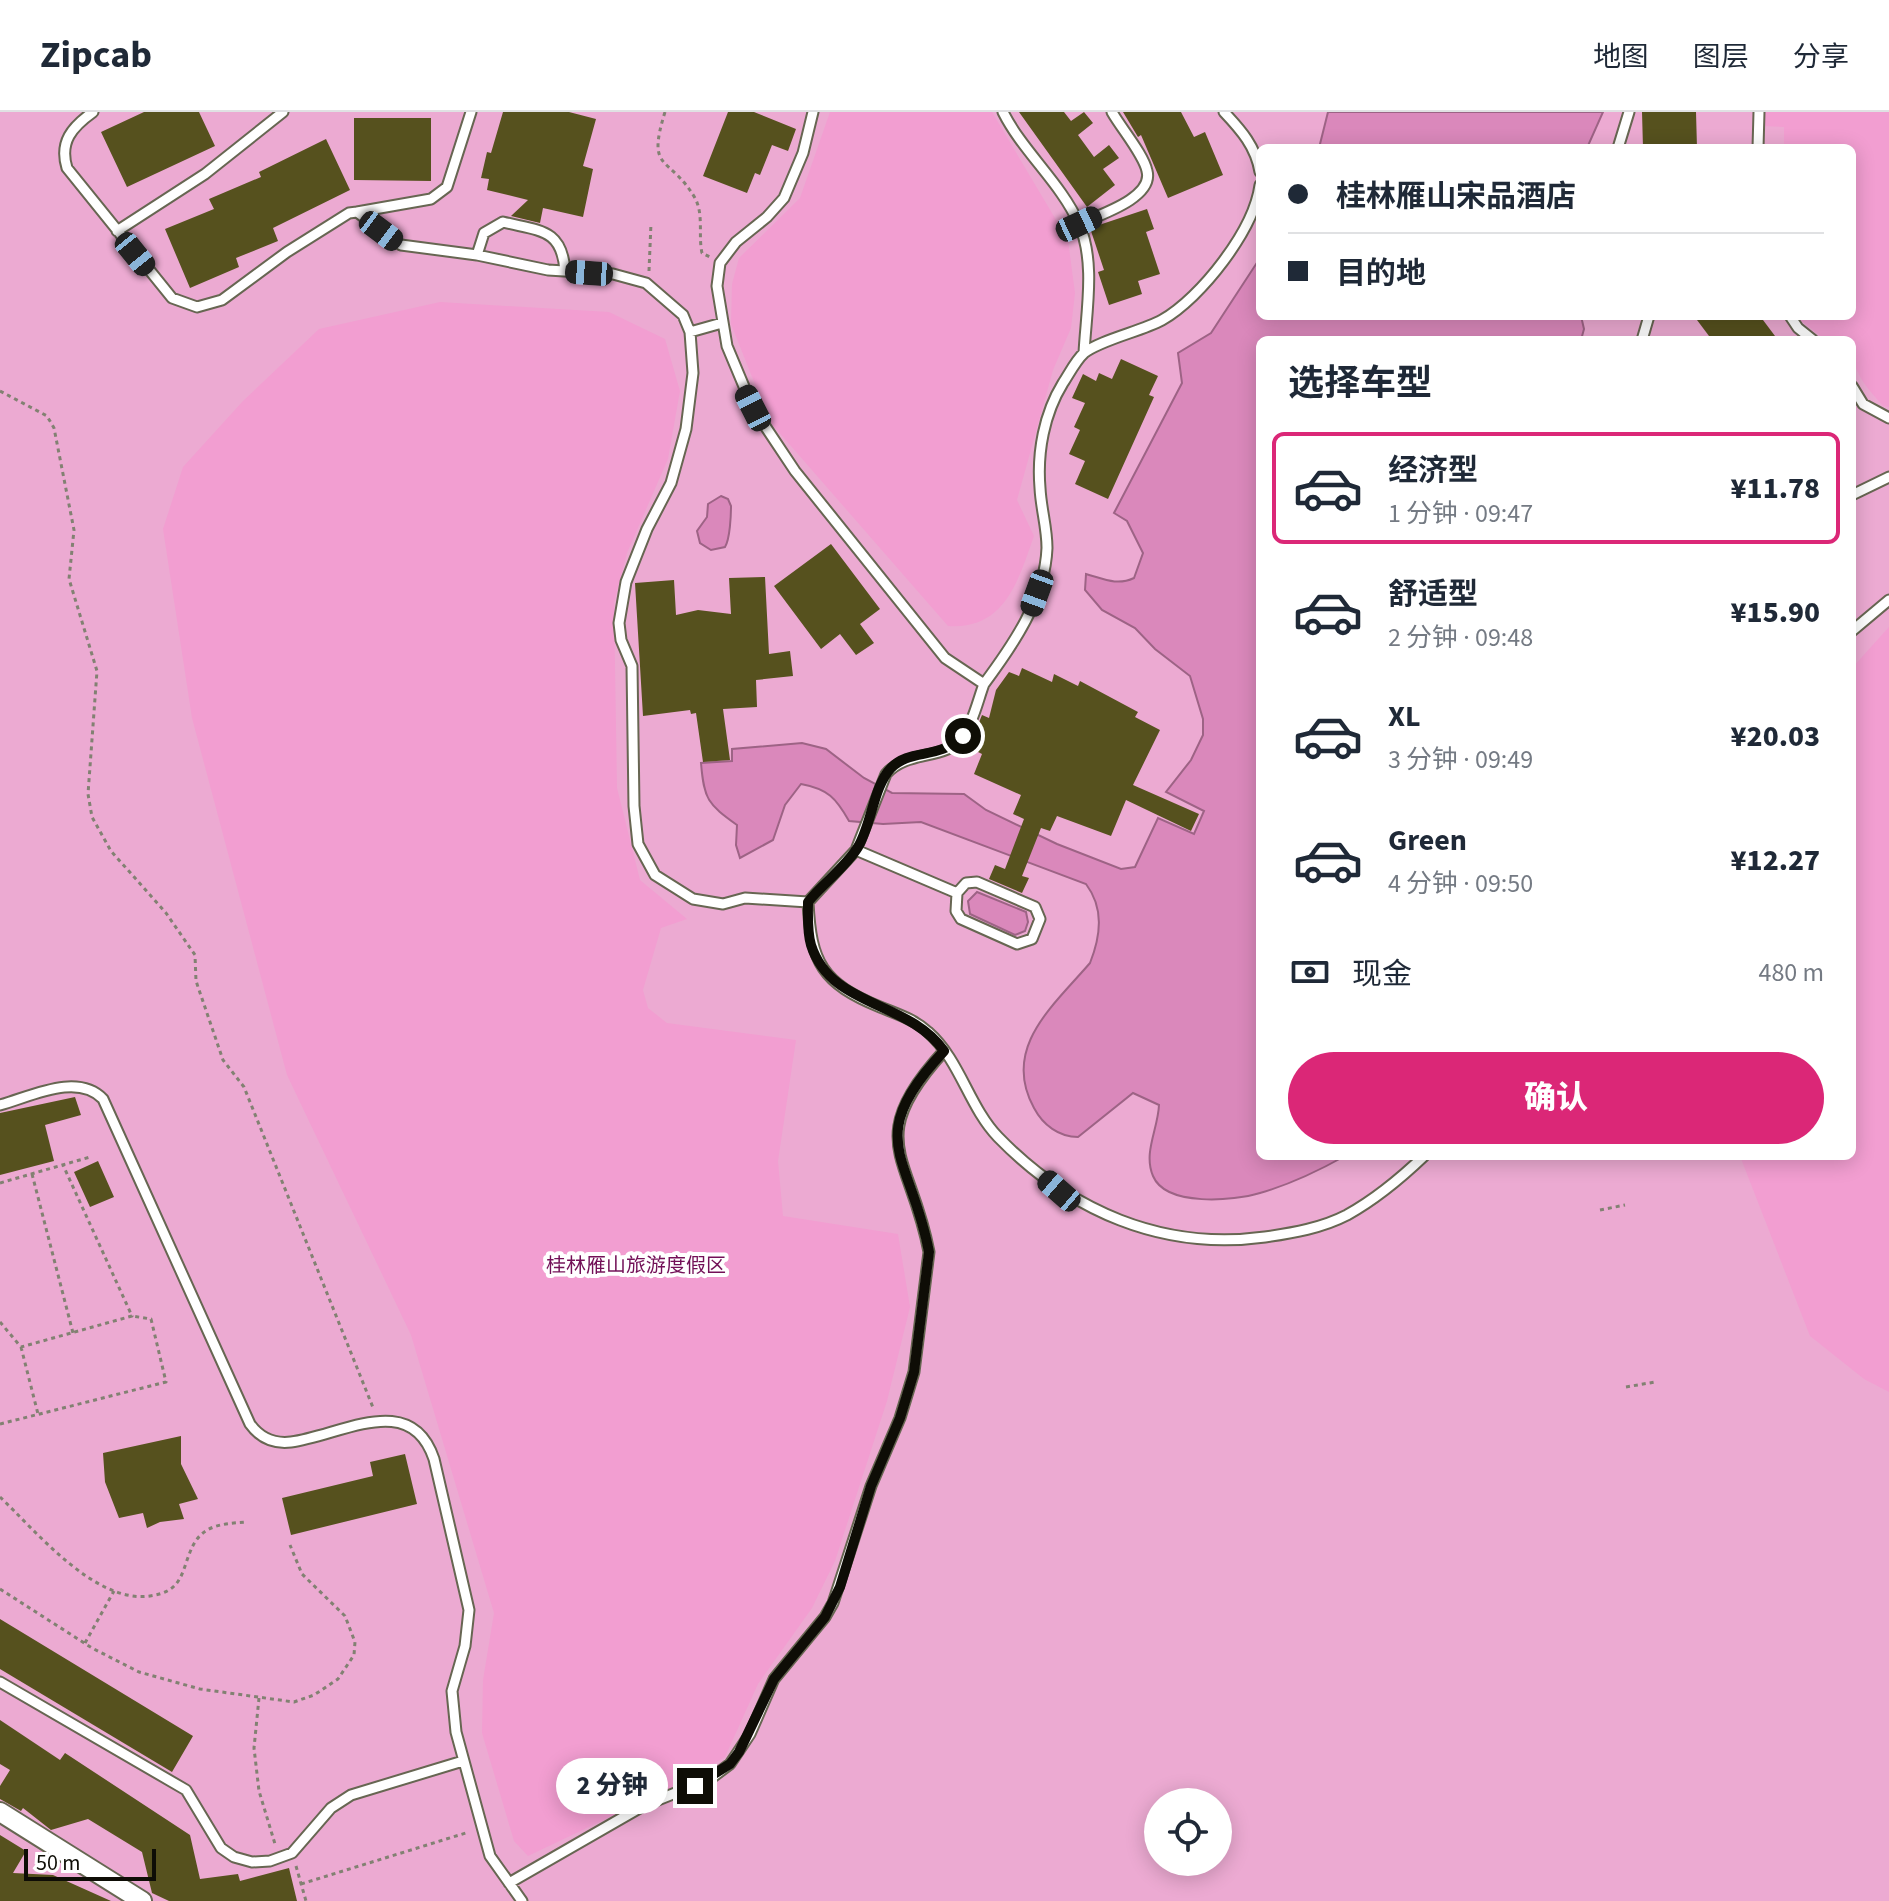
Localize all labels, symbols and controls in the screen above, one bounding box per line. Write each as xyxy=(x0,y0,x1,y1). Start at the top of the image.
text: Zipcab xyxy=(40,28,152,82)
text: 地图 xyxy=(1593,37,1649,77)
text: 图层 xyxy=(1693,37,1749,77)
text: 分享 xyxy=(1793,37,1849,77)
text: 桂林雁山宋品酒店 xyxy=(1336,175,1576,218)
car xyxy=(1052,203,1106,245)
car xyxy=(355,207,407,255)
car xyxy=(111,228,159,280)
text: 目的地 xyxy=(1336,252,1426,295)
car xyxy=(564,259,614,287)
text: 选择车型 xyxy=(1288,358,1432,409)
car xyxy=(731,381,775,435)
text: 经济型 xyxy=(1388,449,1478,492)
icon: car xyxy=(1292,452,1364,524)
text: ¥11.78 xyxy=(1731,467,1820,510)
text: 1 分钟 · 09:47 xyxy=(1388,495,1533,532)
car xyxy=(1018,566,1056,620)
text: 舒适型 xyxy=(1388,573,1478,616)
icon: car xyxy=(1292,576,1364,648)
text: ¥15.90 xyxy=(1731,591,1820,634)
text: 2 分钟 · 09:48 xyxy=(1388,619,1533,656)
text: XL xyxy=(1388,695,1421,738)
icon: car xyxy=(1292,700,1364,772)
text: ¥20.03 xyxy=(1731,715,1820,758)
route start xyxy=(945,718,981,754)
text: 3 分钟 · 09:49 xyxy=(1388,741,1533,778)
text: Green xyxy=(1388,819,1467,862)
icon: car xyxy=(1292,824,1364,896)
text: ¥12.27 xyxy=(1731,839,1820,882)
text: 4 分钟 · 09:50 xyxy=(1388,865,1533,902)
icon: cash xyxy=(1288,950,1332,994)
text: 现金 xyxy=(1352,953,1412,996)
text: 480 m xyxy=(1758,954,1824,991)
button: 确认 xyxy=(1288,1052,1824,1144)
car xyxy=(1033,1166,1085,1216)
park label: 桂林雁山旅游度假区 xyxy=(546,1252,726,1280)
callout: 2 分钟 xyxy=(555,1758,667,1814)
text: 2 分钟 xyxy=(576,1767,648,1804)
route end xyxy=(677,1768,713,1804)
map controls xyxy=(1144,1788,1232,1876)
button: locate xyxy=(1144,1788,1232,1876)
scale bar xyxy=(24,1845,156,1881)
text: 50 m xyxy=(36,1847,81,1879)

